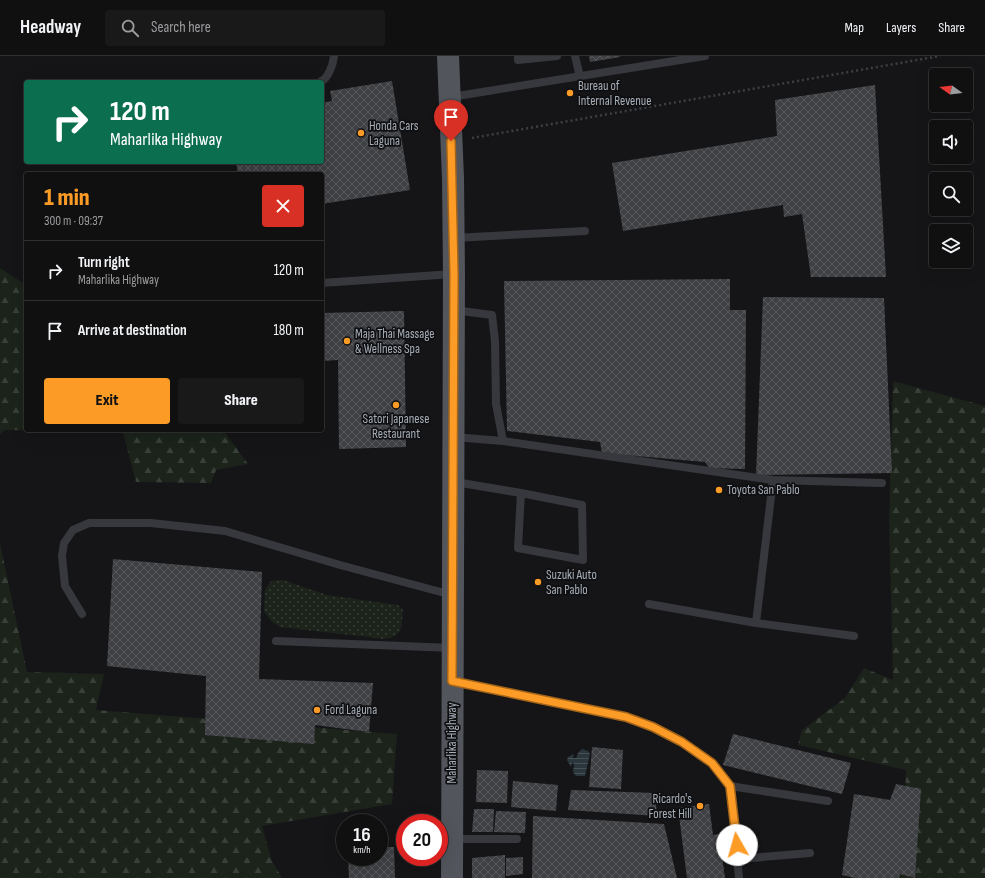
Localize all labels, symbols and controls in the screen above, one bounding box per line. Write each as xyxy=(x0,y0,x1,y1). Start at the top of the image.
search box xyxy=(105,10,385,46)
text: Headway xyxy=(20,16,81,39)
icon: search xyxy=(119,17,141,39)
text: Search here xyxy=(151,18,211,37)
text: Map xyxy=(844,19,864,36)
text: Layers xyxy=(886,19,916,36)
text: Share xyxy=(938,19,965,36)
north arrow xyxy=(929,68,973,112)
map controls xyxy=(929,68,973,268)
place label: Bureau of Internal Revenue xyxy=(578,78,652,109)
marker: Bureau of Internal Revenue xyxy=(565,88,575,98)
text: 120 m xyxy=(110,95,170,128)
icon: right xyxy=(44,96,96,148)
pin xyxy=(434,100,468,141)
icon: arrive xyxy=(440,106,462,128)
place label: Honda Cars Laguna xyxy=(369,118,419,149)
button: sound xyxy=(929,120,973,164)
marker: Honda Cars Laguna xyxy=(356,128,366,138)
text: Maharlika Highway xyxy=(110,129,222,150)
button: search xyxy=(929,172,973,216)
text: 1 min xyxy=(44,183,90,212)
button: close xyxy=(262,185,304,227)
text: 300 m · 09:37 xyxy=(44,213,103,229)
button: layers xyxy=(929,224,973,268)
text: Turn right xyxy=(78,253,130,272)
icon: right xyxy=(44,260,66,282)
text: 120 m xyxy=(274,261,304,280)
text: Maharlika Highway xyxy=(78,272,159,288)
icon: arrive xyxy=(44,320,66,342)
text: Arrive at destination xyxy=(78,321,187,340)
text: 180 m xyxy=(273,321,304,340)
place label: Maja Thai Massage & Wellness Spa xyxy=(355,326,435,357)
marker: Maja Thai Massage & Wellness Spa xyxy=(342,336,352,346)
button: Exit xyxy=(44,378,170,424)
button: Share xyxy=(178,378,304,424)
marker: Satori Japanese Restaurant xyxy=(391,400,401,410)
place label: Satori Japanese Restaurant xyxy=(363,411,429,442)
place label: Toyota San Pablo xyxy=(727,482,800,498)
marker: Toyota San Pablo xyxy=(714,485,724,495)
place label: Suzuki Auto San Pablo xyxy=(546,567,597,598)
marker: Suzuki Auto San Pablo xyxy=(533,577,543,587)
place label: Ford Laguna xyxy=(325,702,377,718)
street label: Maharlika Highway xyxy=(444,702,460,784)
marker: Ford Laguna xyxy=(312,705,322,715)
place label: Ricardo's Forest Hill xyxy=(649,791,692,822)
marker: Ricardo's Forest Hill xyxy=(695,801,705,811)
speed limit sign: 20 xyxy=(396,814,448,866)
text: 16 xyxy=(353,823,371,847)
position arrow xyxy=(716,824,758,866)
text: km/h xyxy=(353,844,371,856)

